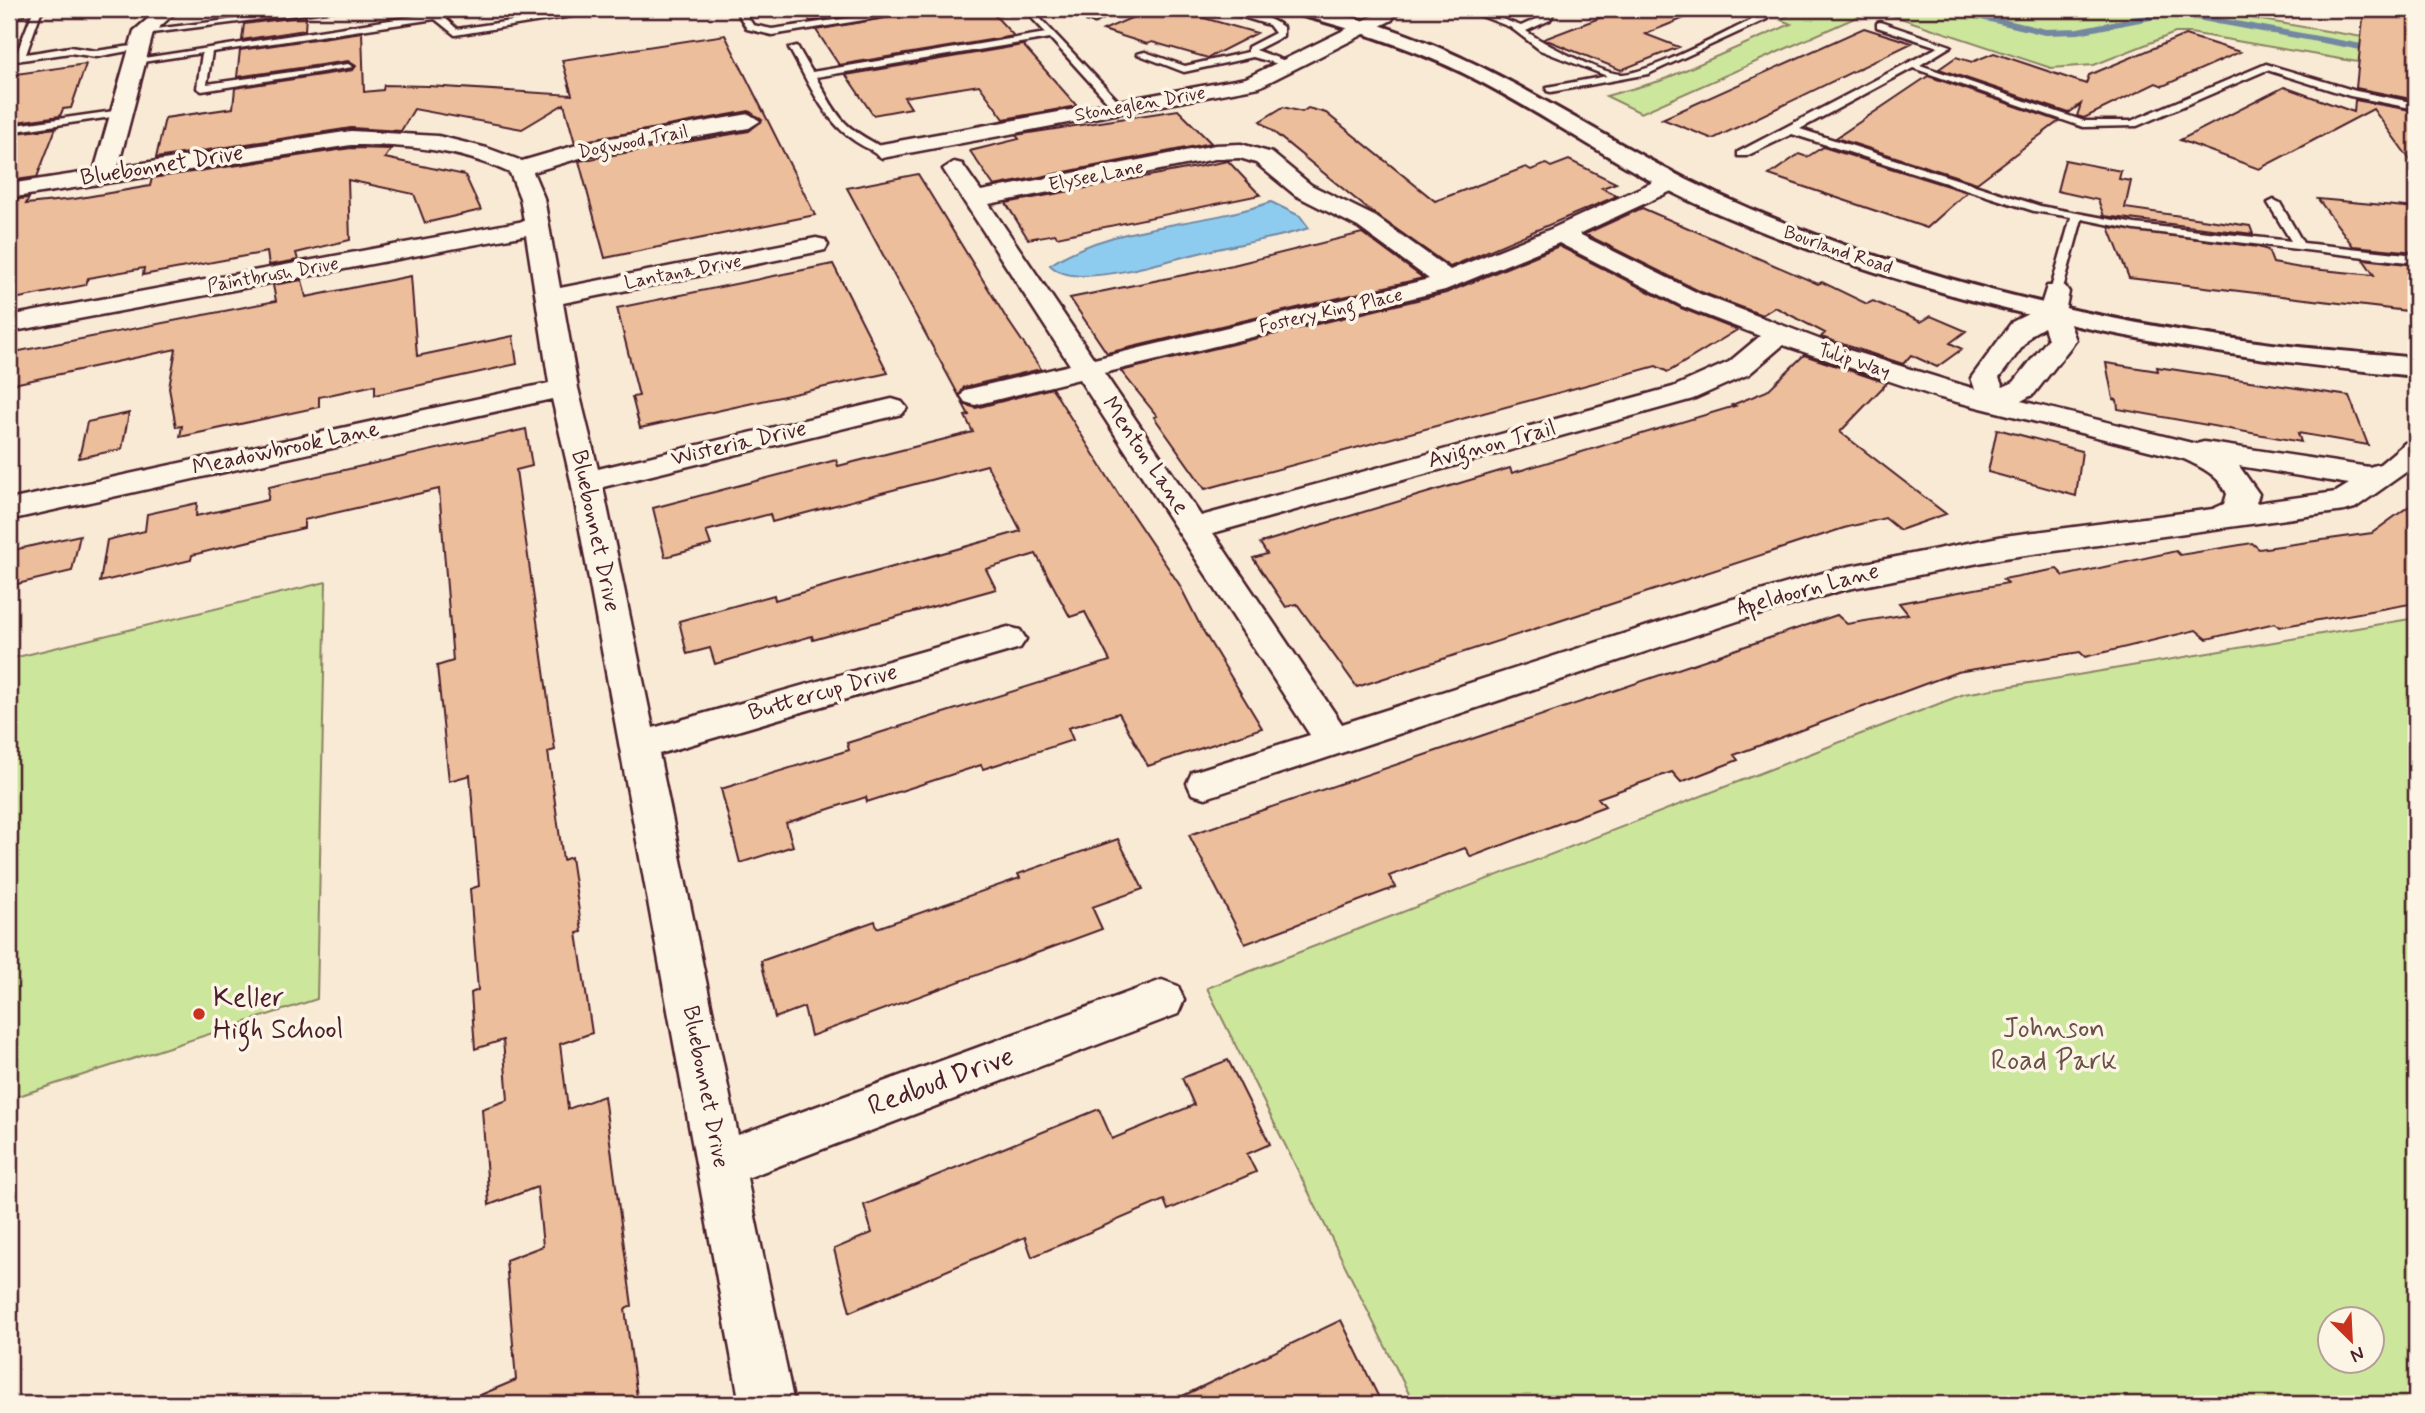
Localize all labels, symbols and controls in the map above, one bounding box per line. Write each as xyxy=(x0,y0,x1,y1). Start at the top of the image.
street label: Stoneglen Drive xyxy=(1073,80,1207,129)
street label: Dogwood Trail xyxy=(576,119,691,168)
street label: Bluebonnet Drive xyxy=(78,138,246,194)
street label: Elysee Lane xyxy=(1046,155,1146,197)
street label: Bourland Road xyxy=(1780,220,1896,280)
street label: Lantana Drive xyxy=(622,248,744,296)
street label: Paintbrush Drive xyxy=(205,251,341,299)
street label: Fostery King Place xyxy=(1257,282,1406,343)
street label: Tulip Way xyxy=(1814,338,1894,384)
street label: Menton Lane xyxy=(1094,391,1196,521)
street label: Avignon Trail xyxy=(1425,413,1560,478)
street label: Meadowbrook Lane xyxy=(190,414,382,483)
street label: Wisteria Drive xyxy=(668,414,810,474)
street label: Bluebonnet Drive xyxy=(563,447,627,615)
street label: Apeldoorn Lane xyxy=(1733,557,1883,624)
street label: Buttercup Drive xyxy=(745,657,901,729)
place label: Keller High School xyxy=(213,980,343,1052)
street label: Bluebonnet Drive xyxy=(675,1003,735,1171)
marker: Keller High School xyxy=(191,1006,207,1022)
park label: Johnson Road Park xyxy=(1991,1011,2117,1080)
street label: Redbud Drive xyxy=(863,1039,1019,1125)
north arrow xyxy=(2316,1304,2386,1374)
text: N xyxy=(2346,1340,2368,1368)

